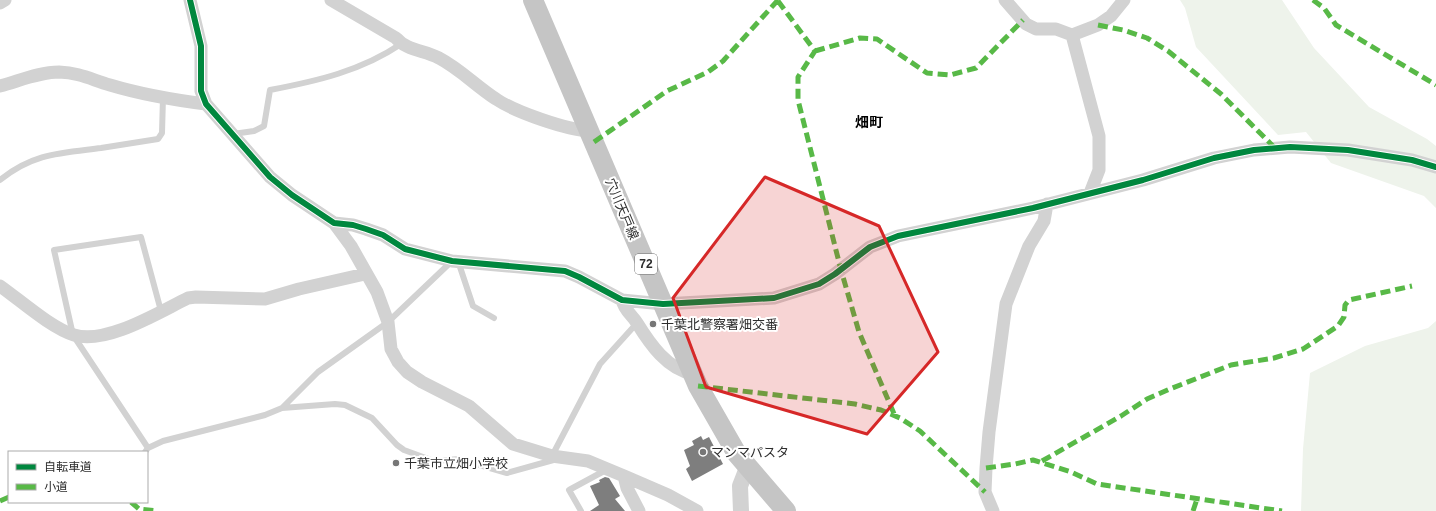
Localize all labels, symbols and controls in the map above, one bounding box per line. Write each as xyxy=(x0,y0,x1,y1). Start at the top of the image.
district label: 畑町 xyxy=(855,114,883,130)
street label: 穴川天戸線 xyxy=(602,176,642,242)
road number: 72 xyxy=(635,254,657,274)
place label: 千葉北警察署畑交番 xyxy=(661,317,778,332)
marker: 千葉北警察署畑交番 xyxy=(648,319,658,329)
place label: マンマパスタ xyxy=(711,445,789,460)
marker: マンマパスタ xyxy=(698,447,708,457)
legend xyxy=(8,451,148,503)
place label: 千葉市立畑小学校 xyxy=(404,456,508,471)
marker: 千葉市立畑小学校 xyxy=(391,458,401,468)
text: 自転車道 xyxy=(44,460,92,474)
text: 小道 xyxy=(44,480,68,494)

